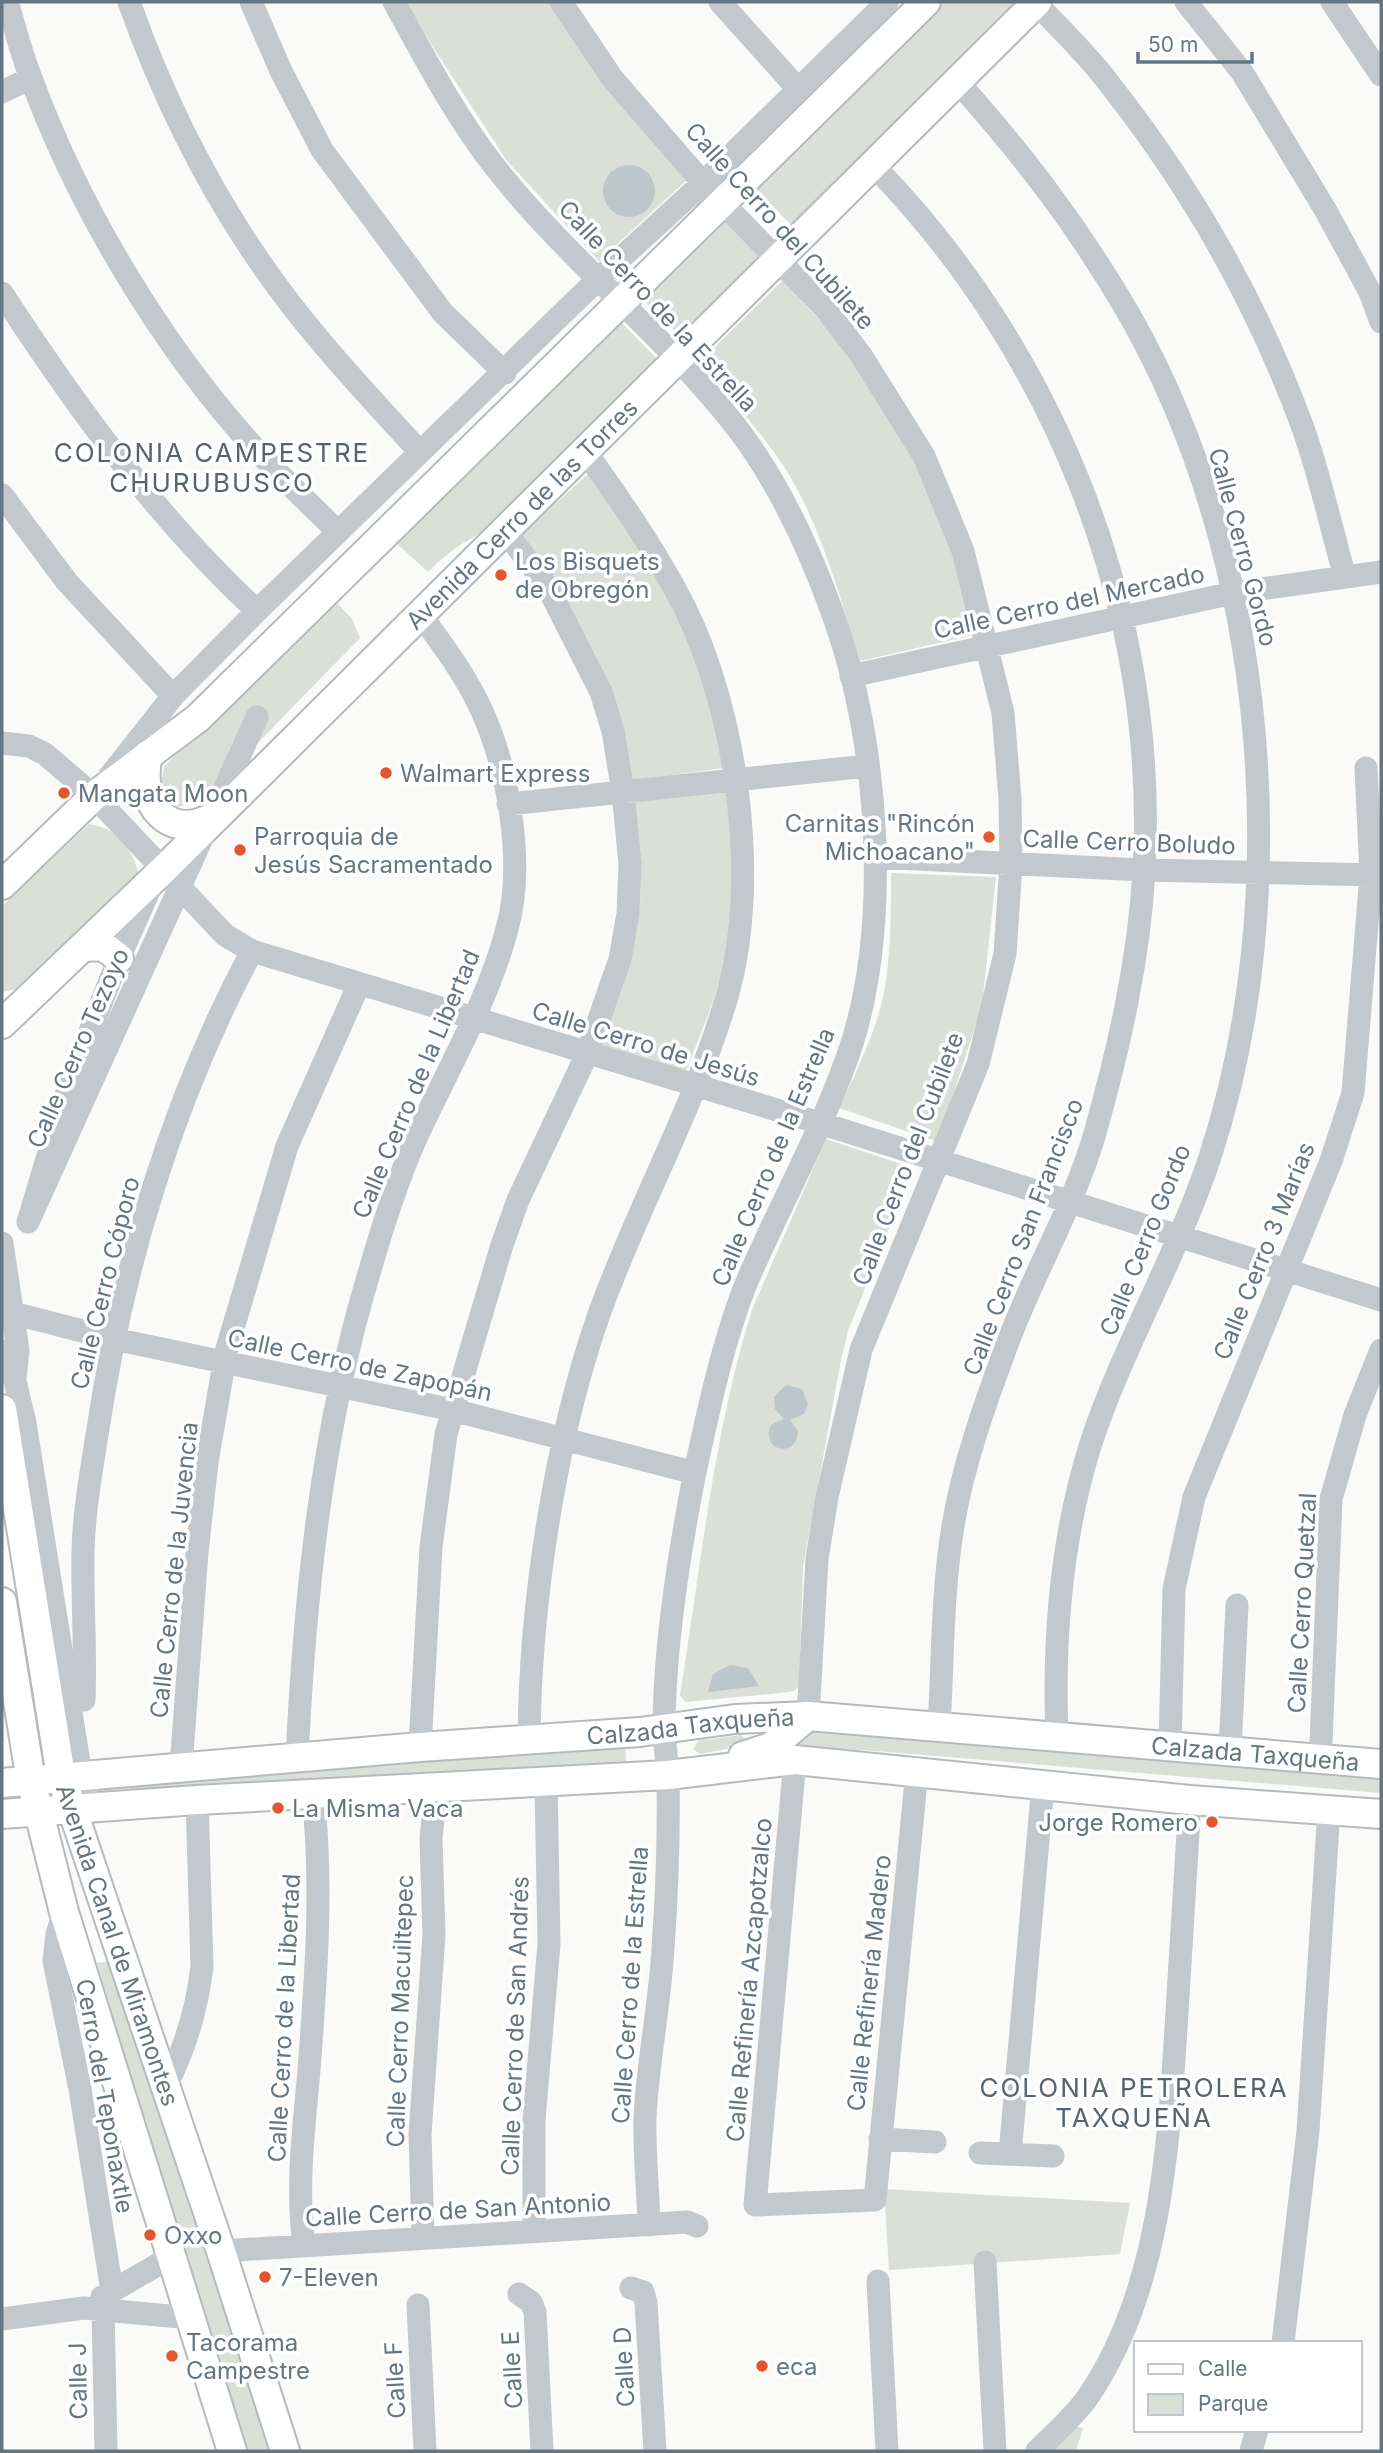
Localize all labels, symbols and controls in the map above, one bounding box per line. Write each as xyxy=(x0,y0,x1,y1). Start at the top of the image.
scale bar xyxy=(1138,21,1252,65)
text: 50 m xyxy=(1148,32,1198,57)
street label: Calle Cerro del Cubilete xyxy=(679,116,881,336)
street label: Calle Cerro de la Estrella xyxy=(553,194,763,418)
street label: Avenida Cerro de las Torres xyxy=(400,393,643,635)
district label: COLONIA CAMPESTRE CHURUBUSCO xyxy=(54,437,370,498)
street label: Calle Cerro Gordo xyxy=(1203,445,1283,649)
place label: Los Bisquets de Obregón xyxy=(515,547,660,604)
street label: Calle Cerro del Mercado xyxy=(931,559,1207,645)
marker: Los Bisquets de Obregón xyxy=(493,567,509,583)
place label: Walmart Express xyxy=(400,759,590,788)
marker: Walmart Express xyxy=(378,765,394,781)
place label: Mangata Moon xyxy=(78,779,248,808)
marker: Mangata Moon xyxy=(56,785,72,801)
place label: Carnitas "Rincón Michoacano" xyxy=(785,809,975,866)
place label: Parroquia de Jesús Sacramentado xyxy=(254,822,493,879)
street label: Calle Cerro Boludo xyxy=(1022,824,1236,860)
marker: Carnitas "Rincón Michoacano" xyxy=(981,829,997,845)
marker: Parroquia de Jesús Sacramentado xyxy=(232,842,248,858)
street label: Calle Cerro Tezoyo xyxy=(21,944,135,1152)
street label: Calle Cerro de la Libertad xyxy=(346,945,486,1223)
street label: Calle Cerro de Jesús xyxy=(529,996,763,1092)
street label: Calle Cerro de la Estrella xyxy=(705,1023,841,1291)
street label: Calle Cerro del Cubilete xyxy=(846,1028,970,1290)
street label: Calle Cerro San Francisco xyxy=(957,1094,1089,1380)
street label: Calle Cerro 3 Marías xyxy=(1207,1138,1321,1364)
street label: Calle Cerro Gordo xyxy=(1093,1140,1197,1340)
street label: Calle Cerro Cóporo xyxy=(65,1174,145,1392)
street label: Calle Cerro de Zapopán xyxy=(225,1323,495,1407)
street label: Calle Cerro de la Juvencia xyxy=(144,1420,204,1720)
street label: Calle Cerro Quetzal xyxy=(1282,1492,1322,1714)
street label: Calzada Taxqueña xyxy=(586,1702,795,1750)
street label: Calzada Taxqueña xyxy=(1150,1730,1361,1777)
street label: Avenida Canal de Miramontes xyxy=(50,1780,186,2110)
place label: La Misma Vaca xyxy=(292,1794,463,1823)
marker: La Misma Vaca xyxy=(270,1800,286,1816)
place label: Jorge Romero xyxy=(1038,1808,1198,1837)
marker: Jorge Romero xyxy=(1204,1814,1220,1830)
street label: Calle Refinería Azcapotzalco xyxy=(720,1817,778,2143)
street label: Calle Cerro de la Estrella xyxy=(606,1845,654,2125)
street label: Calle Refinería Madero xyxy=(841,1853,897,2113)
street label: Calle Cerro de la Libertad xyxy=(262,1873,306,2163)
street label: Calle Cerro Macuiltepec xyxy=(381,1874,419,2148)
street label: Calle Cerro de San Andrés xyxy=(495,1876,535,2176)
street label: Cerro del Teponaxtle xyxy=(70,1977,140,2215)
district label: COLONIA PETROLERA TAXQUEÑA xyxy=(979,2072,1289,2133)
street label: Calle Cerro de San Antonio xyxy=(304,2188,612,2232)
place label: Oxxo xyxy=(164,2221,222,2250)
marker: Oxxo xyxy=(142,2227,158,2243)
place label: 7-Eleven xyxy=(279,2263,379,2292)
marker: 7-Eleven xyxy=(257,2269,273,2285)
street label: Calle D xyxy=(607,2326,641,2408)
place label: Tacorama Campestre xyxy=(186,2328,310,2385)
street label: Calle E xyxy=(495,2330,529,2410)
street label: Calle F xyxy=(378,2341,412,2419)
legend xyxy=(1134,2341,1362,2432)
street label: Calle J xyxy=(63,2342,93,2420)
marker: Tacorama Campestre xyxy=(164,2348,180,2364)
place label: eca xyxy=(776,2352,817,2381)
text: Calle xyxy=(1198,2356,1248,2381)
marker: eca xyxy=(754,2358,770,2374)
text: Parque xyxy=(1198,2391,1268,2416)

